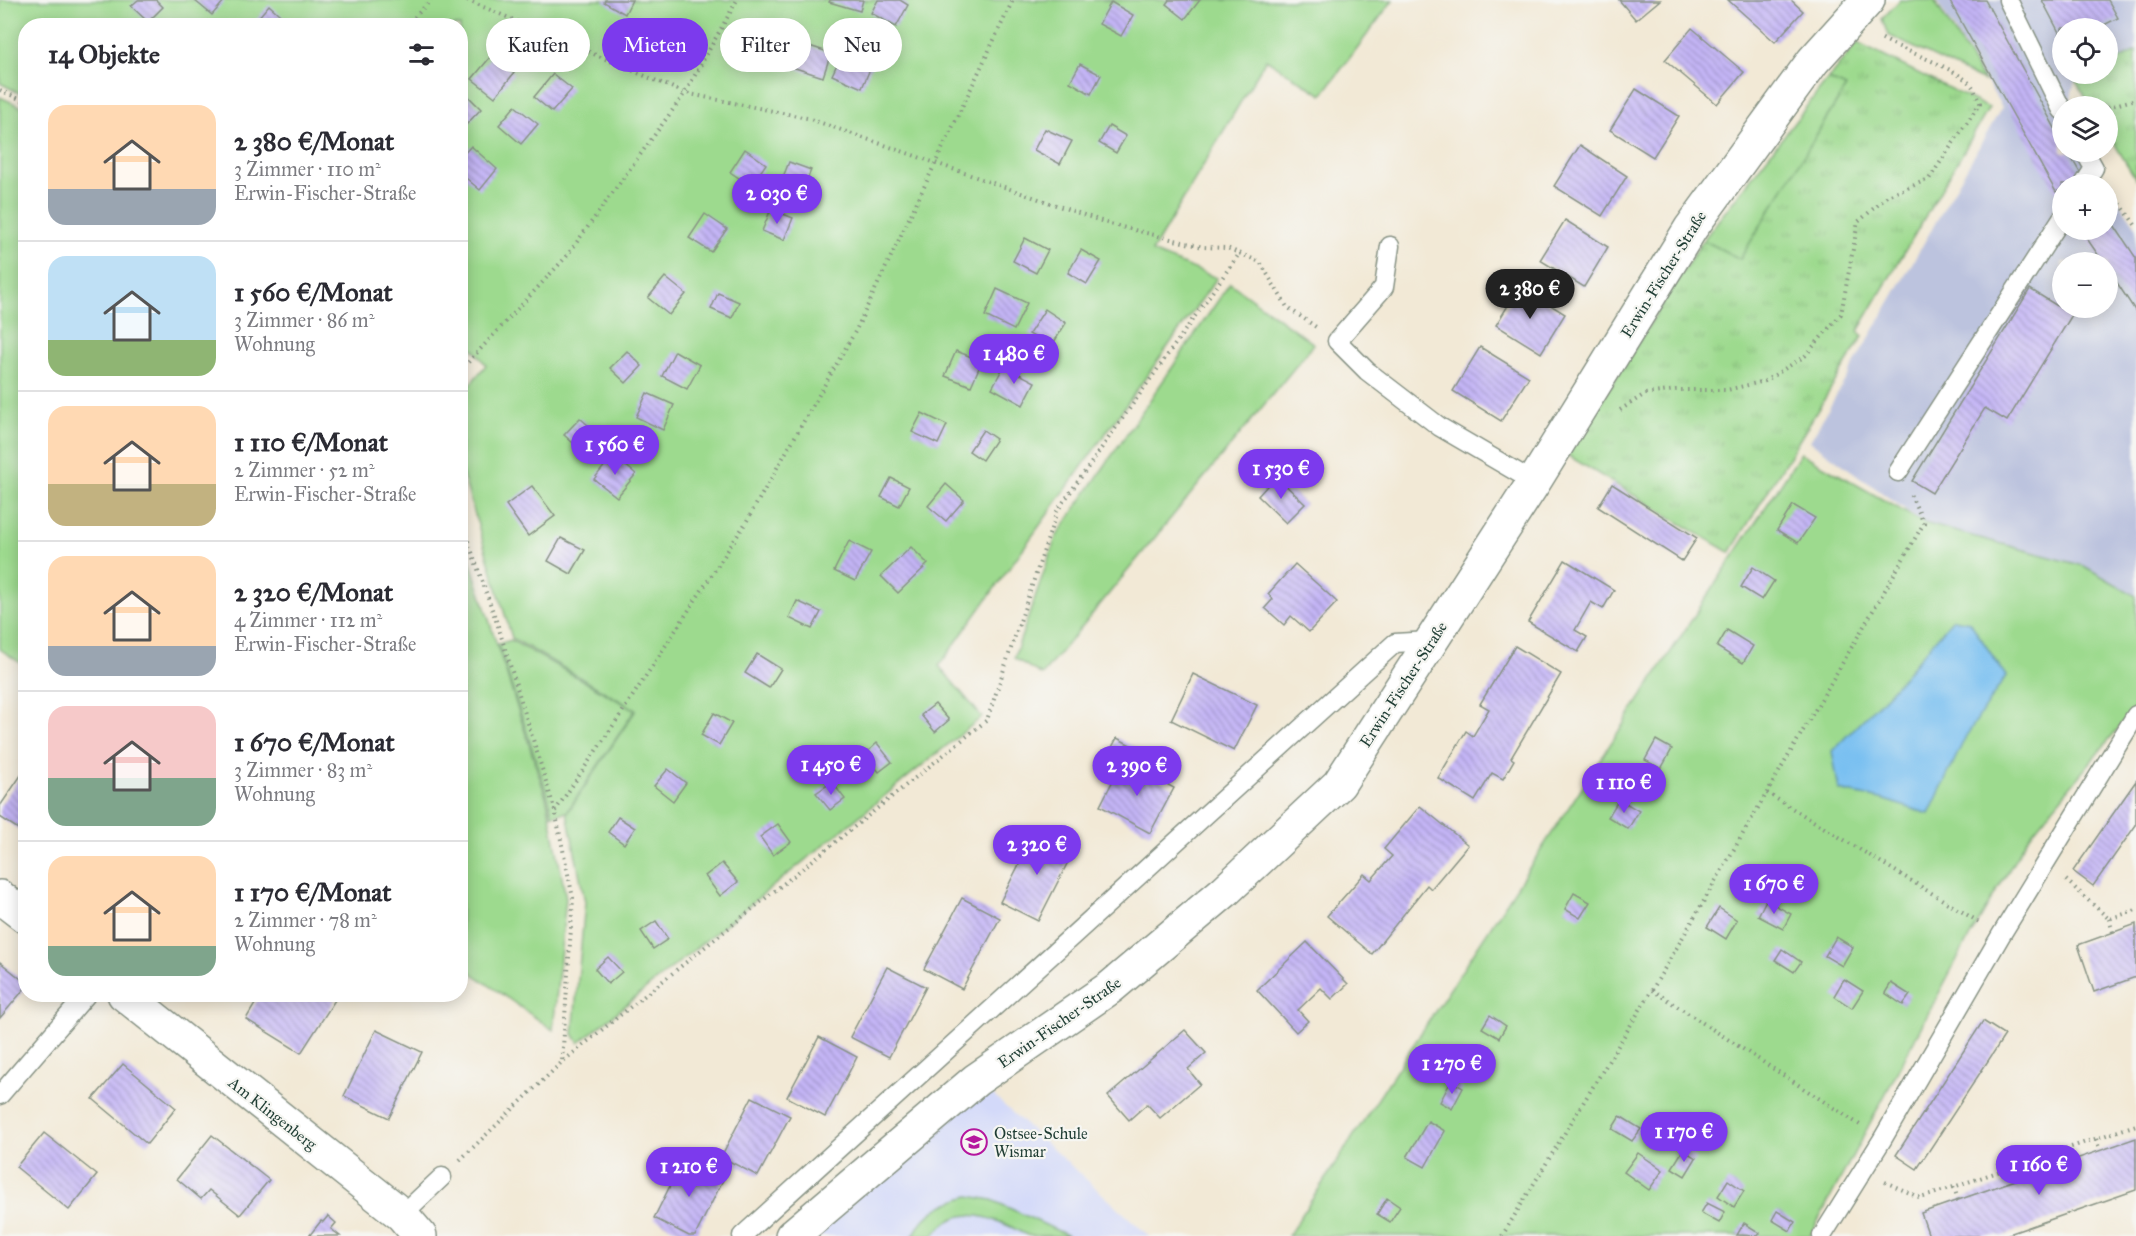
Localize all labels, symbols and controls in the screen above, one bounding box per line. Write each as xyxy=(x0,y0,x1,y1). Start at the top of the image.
chip: Kaufen xyxy=(486,18,590,72)
chip: Mieten xyxy=(602,18,708,72)
chip: Filter xyxy=(720,18,811,72)
chip: Neu xyxy=(823,18,902,72)
map controls xyxy=(2052,18,2118,318)
button: locate xyxy=(2052,18,2118,84)
text: 14 Objekte xyxy=(48,38,160,70)
icon: filters xyxy=(405,38,438,71)
button: layers xyxy=(2052,96,2118,162)
text: 2 380 €/Monat xyxy=(234,125,394,157)
icon: home xyxy=(96,129,168,201)
text: 3 Zimmer · 110 m² xyxy=(234,157,381,181)
pin: 2 030 € xyxy=(722,174,832,225)
button: + xyxy=(2052,174,2118,240)
text: Erwin-Fischer-Straße xyxy=(234,181,416,205)
text: 2 030 € xyxy=(746,181,808,205)
street label: Erwin-Fischer-Straße xyxy=(1617,207,1710,341)
button: − xyxy=(2052,252,2118,318)
pin: 2 380 € xyxy=(1475,269,1585,320)
text: 1 560 €/Monat xyxy=(234,276,393,308)
text: 2 380 € xyxy=(1500,276,1560,300)
icon: home xyxy=(96,280,168,352)
text: 3 Zimmer · 86 m² xyxy=(234,308,374,332)
text: Wohnung xyxy=(234,332,315,356)
pin: 1 480 € xyxy=(959,334,1069,385)
text: 1 480 € xyxy=(983,341,1045,365)
pin: 1 560 € xyxy=(560,425,670,476)
text: 1 110 €/Monat xyxy=(234,426,388,458)
icon: home xyxy=(96,430,168,502)
text: 1 560 € xyxy=(585,432,645,456)
pin: 1 530 € xyxy=(1226,449,1336,500)
text: 1 530 € xyxy=(1252,456,1310,480)
text: 2 Zimmer · 52 m² xyxy=(234,458,375,482)
text: Erwin-Fischer-Straße xyxy=(234,482,416,506)
text: 2 320 €/Monat xyxy=(234,576,393,608)
icon: home xyxy=(96,580,168,652)
text: 4 Zimmer · 112 m² xyxy=(234,608,382,632)
street label: Erwin-Fischer-Straße xyxy=(1356,618,1451,751)
text: Erwin-Fischer-Straße xyxy=(234,632,416,656)
text: 1 670 €/Monat xyxy=(234,726,395,758)
icon: home xyxy=(96,730,168,802)
pin: 1 450 € xyxy=(776,745,886,796)
pin: 2 390 € xyxy=(1082,746,1192,797)
text: 1 450 € xyxy=(801,752,861,776)
text: 2 390 € xyxy=(1107,753,1168,777)
text: 3 Zimmer · 83 m² xyxy=(234,758,372,782)
pin: 1 110 € xyxy=(1569,763,1679,814)
text: 1 110 € xyxy=(1596,770,1652,794)
text: Wohnung xyxy=(234,782,315,806)
pin: 2 320 € xyxy=(982,825,1092,876)
text: 2 320 € xyxy=(1007,832,1067,856)
pin: 1 670 € xyxy=(1719,864,1829,915)
text: 1 670 € xyxy=(1743,871,1805,895)
text: 1 170 €/Monat xyxy=(234,876,392,908)
icon: home xyxy=(96,880,168,952)
text: 2 Zimmer · 78 m² xyxy=(234,908,377,932)
text: Wohnung xyxy=(234,932,315,956)
street label: Erwin-Fischer-Straße xyxy=(994,973,1125,1072)
pin: 1 270 € xyxy=(1397,1044,1507,1095)
text: 1 270 € xyxy=(1422,1051,1482,1075)
street label: Am Klingenberg xyxy=(223,1072,321,1155)
pin: 1 170 € xyxy=(1629,1112,1739,1163)
text: 1 170 € xyxy=(1655,1119,1713,1143)
place label: Ostsee-Schule Wismar xyxy=(994,1124,1088,1161)
school or university icon: Ostsee-Schule Wismar xyxy=(959,1127,989,1157)
pin: 1 160 € xyxy=(1984,1145,2094,1196)
pin: 1 210 € xyxy=(634,1147,744,1198)
text: 1 160 € xyxy=(2010,1152,2068,1176)
text: 1 210 € xyxy=(660,1154,718,1178)

